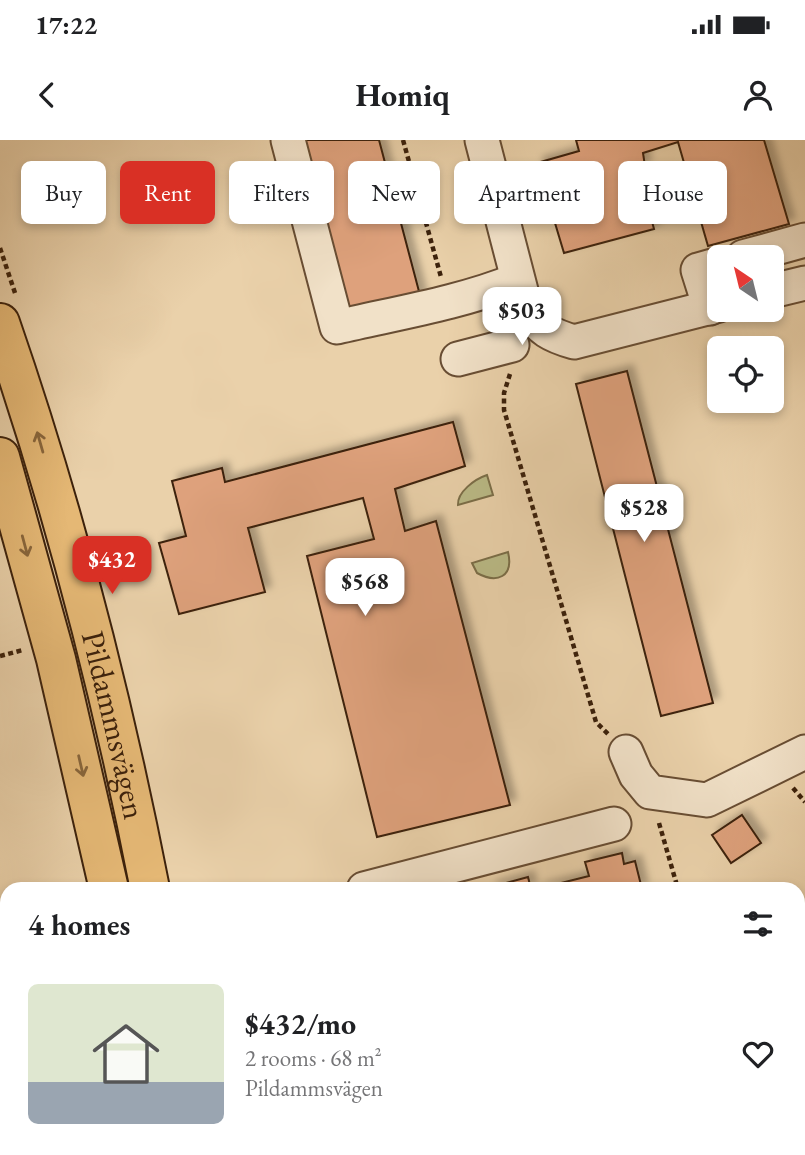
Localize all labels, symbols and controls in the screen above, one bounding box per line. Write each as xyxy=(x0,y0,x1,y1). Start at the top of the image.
text: 17:22 xyxy=(35,8,97,42)
text: Homiq xyxy=(355,74,450,116)
icon: back xyxy=(28,76,66,114)
icon: person xyxy=(739,76,777,114)
chip: Buy xyxy=(21,161,106,224)
chip: Rent xyxy=(120,161,215,224)
chip: Filters xyxy=(229,161,334,224)
chip: New xyxy=(348,161,440,224)
chip: Apartment xyxy=(454,161,604,224)
chip: House xyxy=(618,161,727,224)
north arrow xyxy=(707,245,784,322)
map controls xyxy=(707,245,784,413)
pin: $503 xyxy=(481,288,563,347)
text: $503 xyxy=(498,295,546,325)
button: locate xyxy=(707,336,784,413)
one-way arrow xyxy=(32,431,45,453)
pin: $528 xyxy=(603,484,685,544)
text: $528 xyxy=(620,492,668,522)
one-way arrow xyxy=(19,534,32,557)
pin: $432 xyxy=(71,536,153,596)
text: $432 xyxy=(88,544,136,574)
pin: $568 xyxy=(324,559,406,618)
text: $568 xyxy=(341,566,389,596)
street label: Pildammsvägen xyxy=(72,626,156,823)
one-way arrow xyxy=(75,755,88,777)
text: 4 homes xyxy=(28,905,130,944)
icon: filters xyxy=(739,905,777,943)
text: $432/mo xyxy=(245,1004,356,1043)
icon: home xyxy=(84,1012,168,1096)
icon: heart xyxy=(739,1035,777,1073)
text: 2 rooms · 68 m² xyxy=(245,1043,382,1073)
text: Pildammsvägen xyxy=(245,1073,383,1103)

